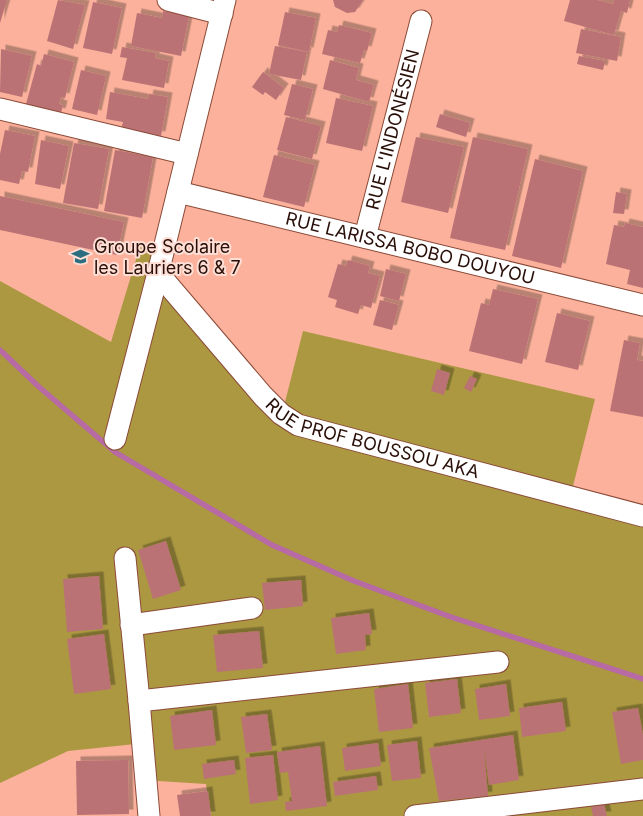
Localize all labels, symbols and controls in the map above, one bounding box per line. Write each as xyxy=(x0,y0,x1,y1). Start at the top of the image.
street label: RUE L'INDONÉSIEN xyxy=(361,47,423,212)
street label: RUE LARISSA BOBO DOUYOU xyxy=(284,208,537,288)
place label: Groupe Scolaire les Lauriers 6 & 7 xyxy=(94,236,241,278)
school or university icon: Groupe Scolaire les Lauriers 6 & 7 xyxy=(70,247,90,267)
street label: RUE PROF BOUSSOU AKA xyxy=(262,394,482,482)

